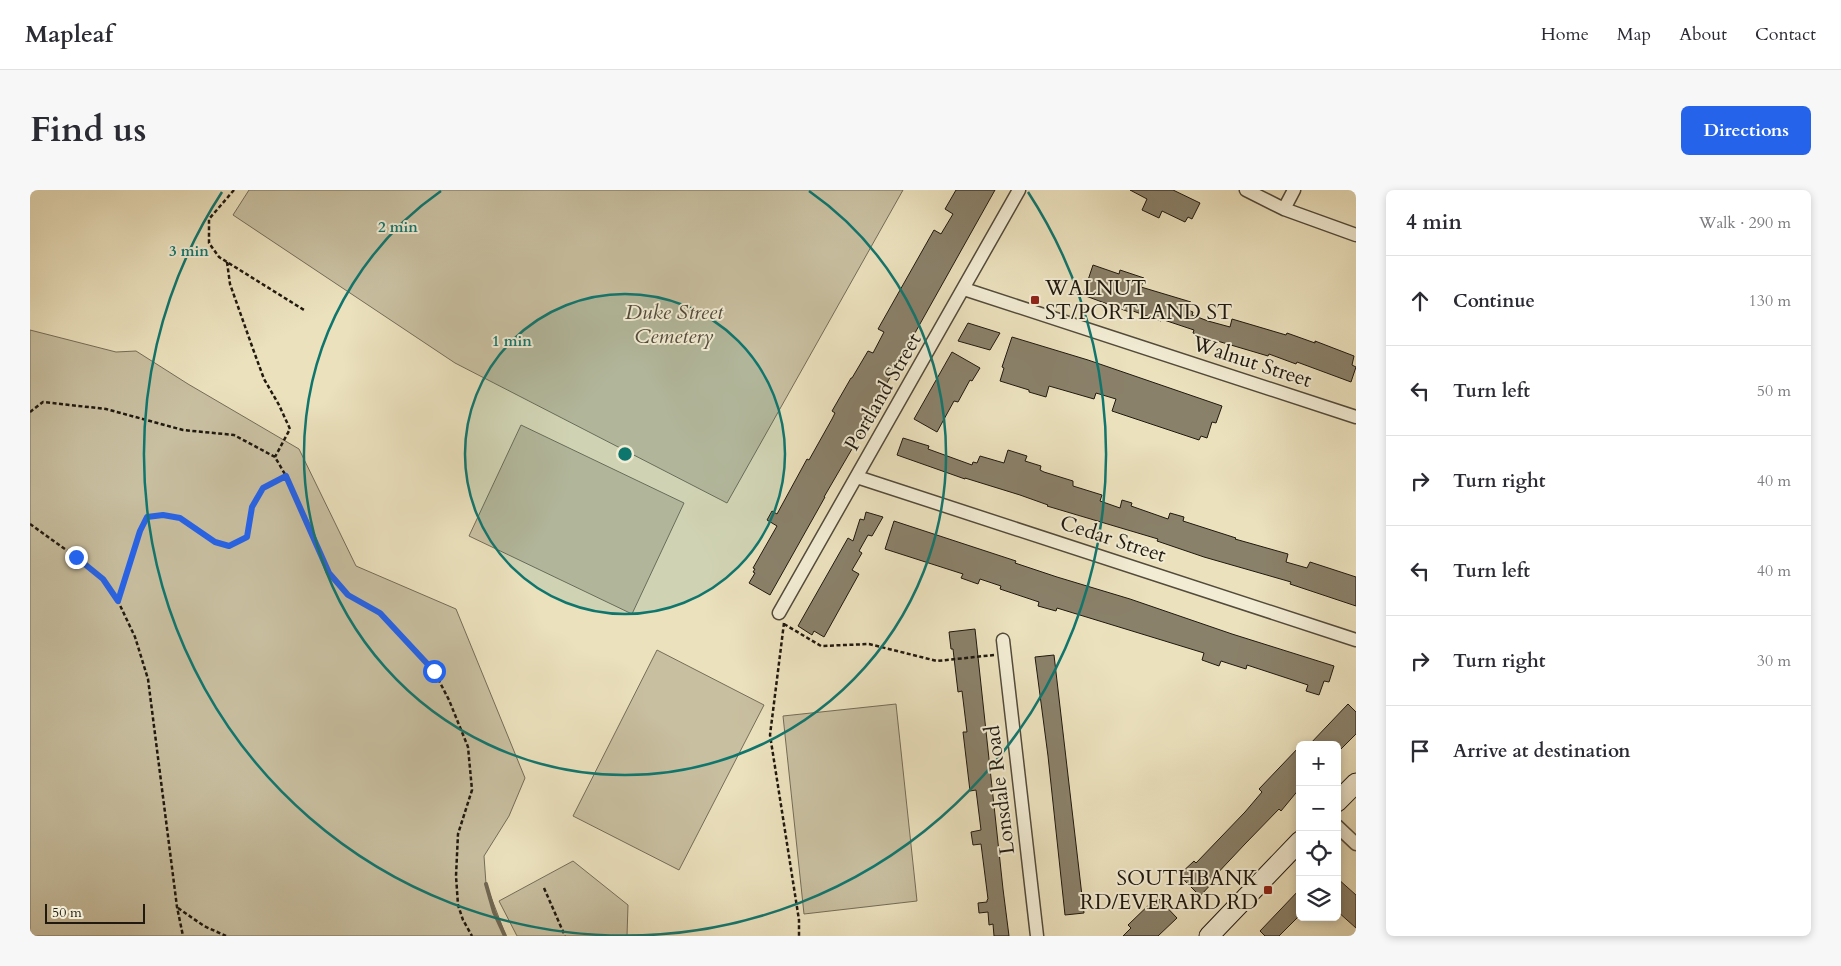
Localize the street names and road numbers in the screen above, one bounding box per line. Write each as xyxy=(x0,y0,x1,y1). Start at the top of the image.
street label: Portland Street xyxy=(838,327,929,456)
street label: Walnut Street xyxy=(1188,329,1316,395)
street label: Cedar Street xyxy=(1056,508,1170,570)
street label: Lonsdale Road xyxy=(978,724,1022,856)

